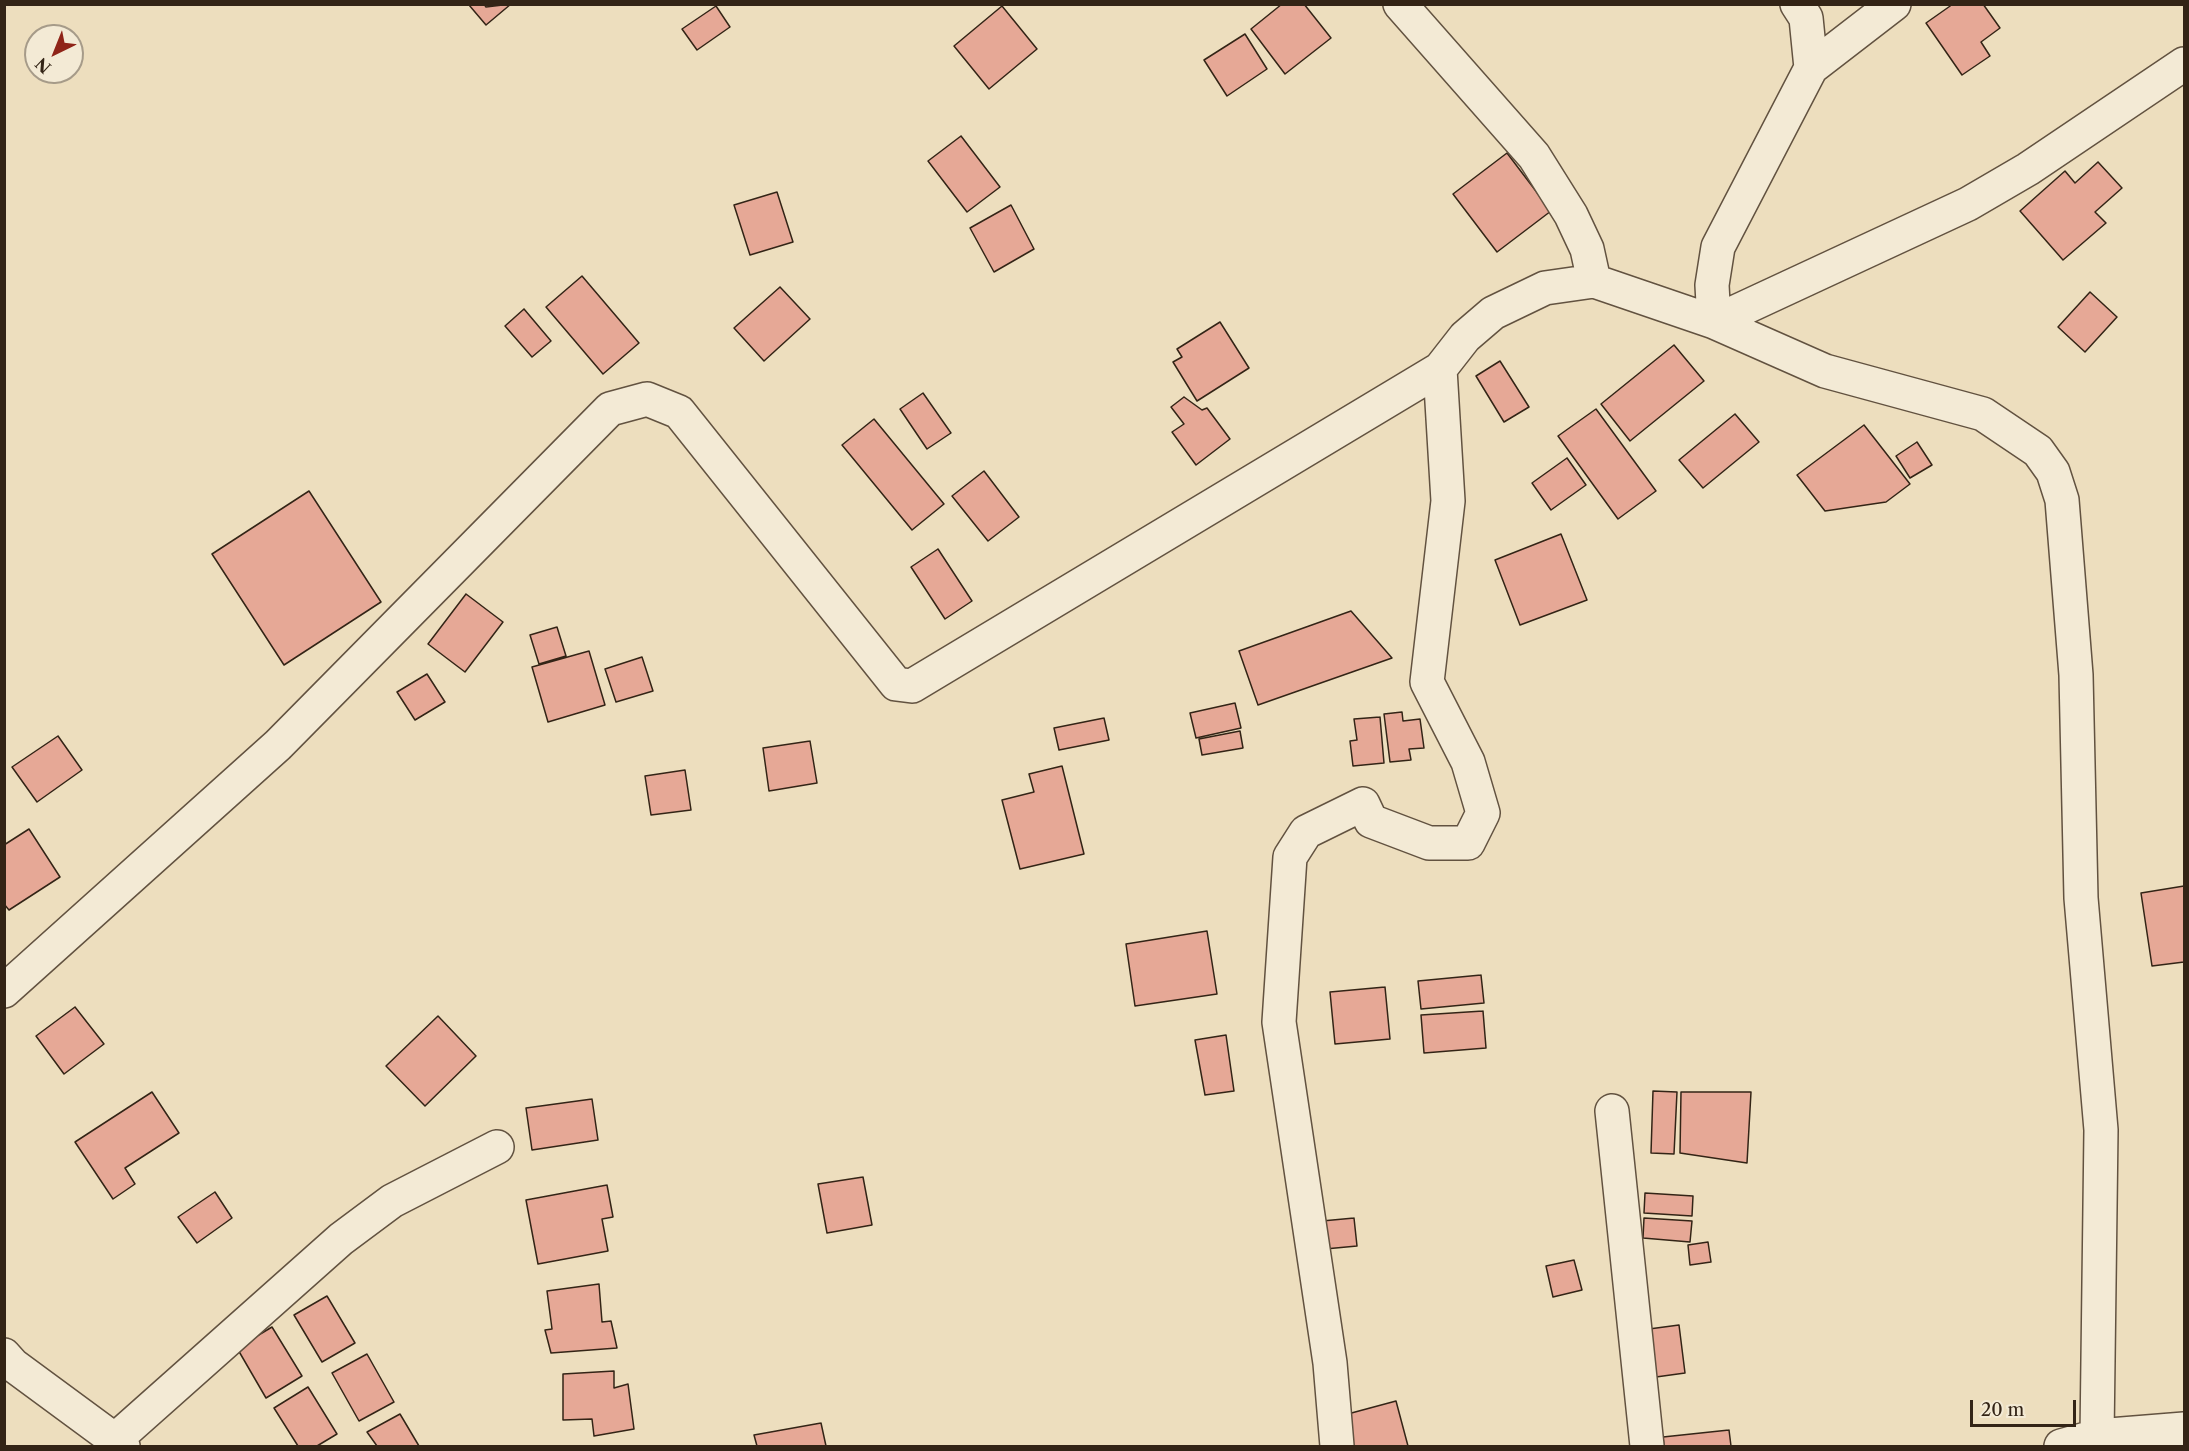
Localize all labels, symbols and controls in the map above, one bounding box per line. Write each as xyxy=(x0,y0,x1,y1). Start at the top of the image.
north arrow xyxy=(24,24,84,84)
text: N xyxy=(31,54,55,78)
scale bar xyxy=(1973,1388,2080,1426)
text: 20 m xyxy=(1981,1399,2024,1421)

